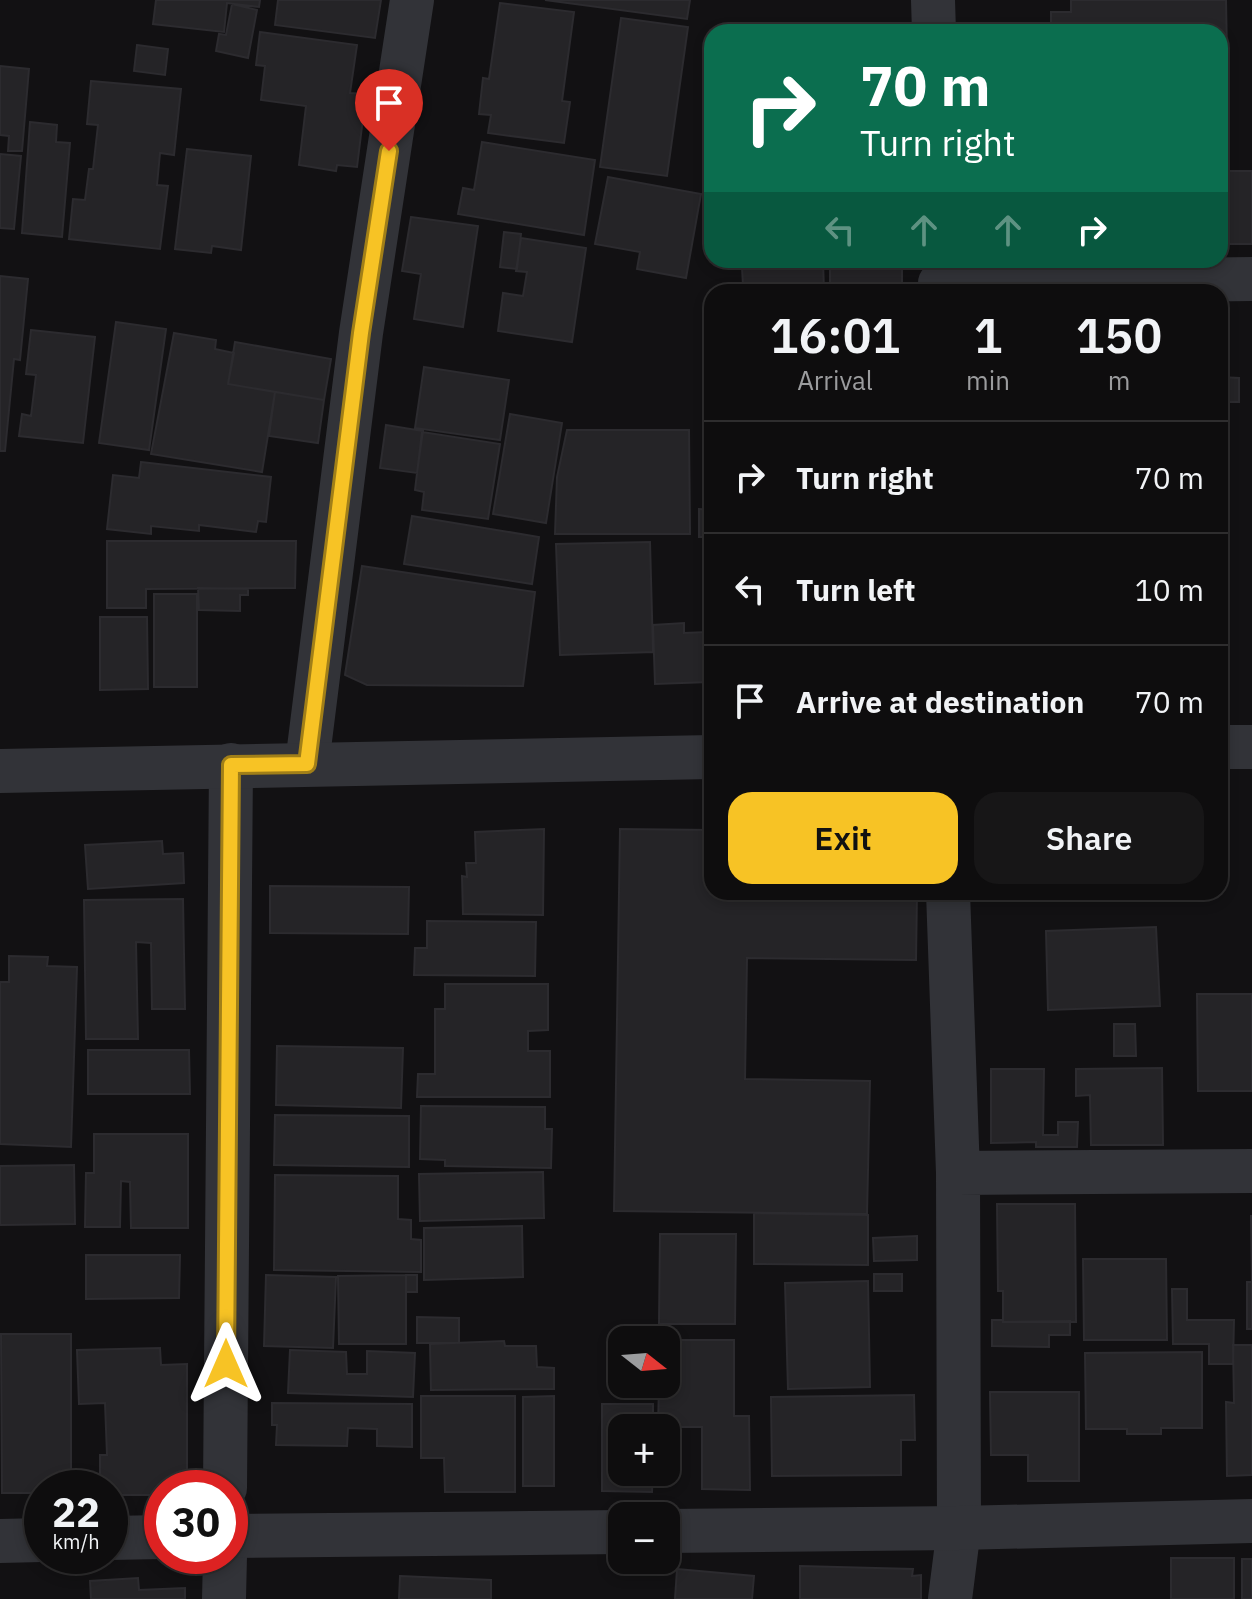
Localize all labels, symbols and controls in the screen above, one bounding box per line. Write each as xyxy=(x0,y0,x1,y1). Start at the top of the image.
text: 70 m xyxy=(860,49,990,121)
icon: right xyxy=(728,56,832,160)
pin xyxy=(355,69,423,151)
icon: arrive xyxy=(367,81,411,125)
text: Turn right xyxy=(860,119,1016,166)
icon: left xyxy=(818,208,862,252)
icon: ahead xyxy=(902,208,946,252)
icon: ahead xyxy=(986,208,1030,252)
icon: right xyxy=(1070,208,1114,252)
text: 16:01 xyxy=(770,304,900,366)
text: 1 xyxy=(974,304,1002,366)
text: 150 xyxy=(1076,304,1162,366)
text: Arrival xyxy=(797,363,873,397)
text: min xyxy=(966,363,1010,397)
text: m xyxy=(1108,363,1130,397)
icon: right xyxy=(728,455,772,499)
text: Turn right xyxy=(796,458,934,497)
text: 70 m xyxy=(1135,458,1204,497)
icon: left xyxy=(728,567,772,611)
text: Turn left xyxy=(796,570,915,609)
text: 10 m xyxy=(1135,570,1204,609)
icon: arrive xyxy=(728,679,772,723)
text: Arrive at destination xyxy=(796,682,1084,721)
text: 70 m xyxy=(1135,682,1204,721)
button: Exit xyxy=(728,792,958,884)
button: Share xyxy=(974,792,1204,884)
position arrow xyxy=(184,1322,268,1406)
north arrow xyxy=(608,1326,680,1398)
map controls xyxy=(608,1326,680,1574)
button: + xyxy=(608,1414,680,1486)
speed limit sign: 30 xyxy=(144,1470,248,1574)
text: 22 xyxy=(52,1486,100,1538)
button: − xyxy=(608,1502,680,1574)
text: km/h xyxy=(52,1528,100,1555)

